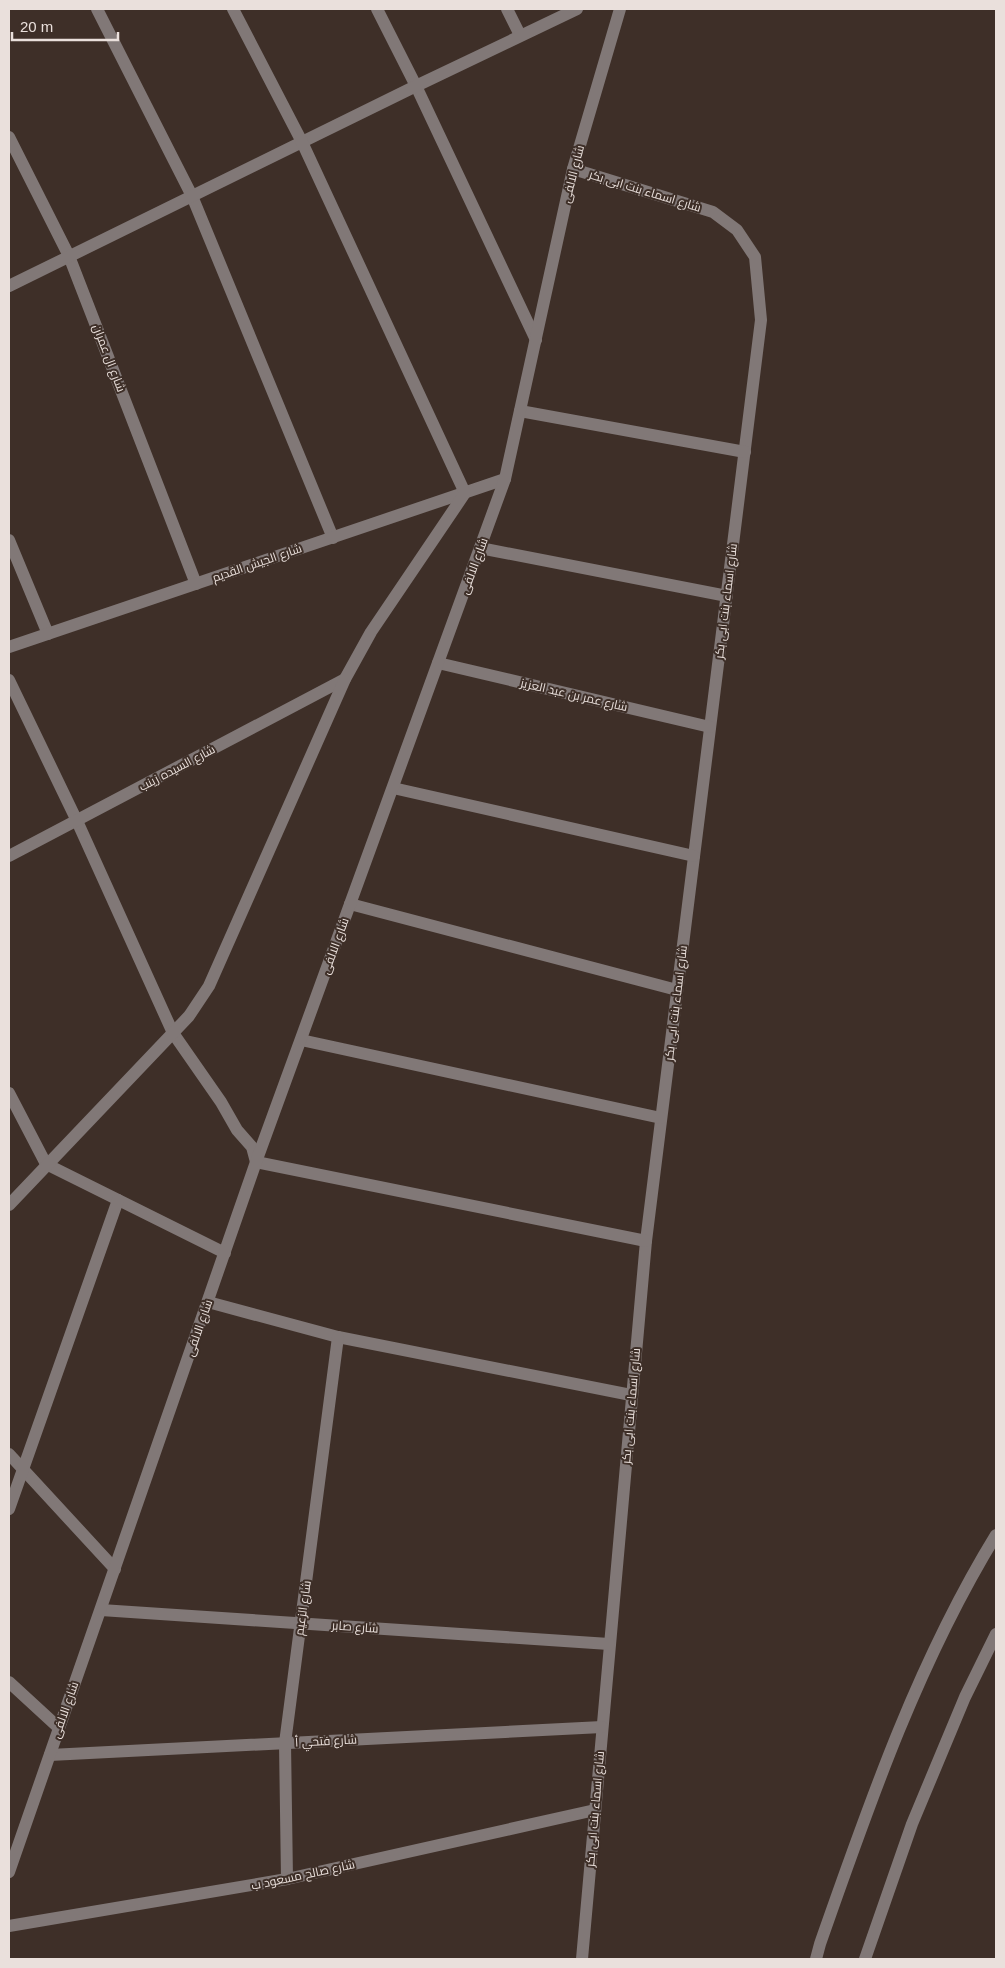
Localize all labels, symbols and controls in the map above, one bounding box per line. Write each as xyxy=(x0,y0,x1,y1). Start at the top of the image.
scale bar xyxy=(12,10,119,42)
text: 20 m xyxy=(20,18,53,35)
street label: شارع الالفى xyxy=(559,144,588,205)
street label: شارع اسماء بنت ابى بكر xyxy=(586,167,703,216)
street label: شارع ال عمران xyxy=(89,322,128,394)
street label: شارع الالفى xyxy=(457,536,492,597)
street label: شارع الجيش القديم xyxy=(210,541,304,586)
street label: شارع اسماء بنت ابى بكر xyxy=(712,542,741,661)
street label: شارع عمر بن عبد العزيز xyxy=(518,676,629,715)
street label: شارع السيده زينب xyxy=(136,742,218,795)
street label: شارع الالفى xyxy=(318,916,353,977)
street label: شارع اسماء بنت ابى بكر xyxy=(662,944,691,1063)
street label: شارع الالفى xyxy=(183,1298,216,1359)
street label: شارع اسماء بنت ابى بكر xyxy=(619,1347,644,1466)
street label: شارع الزعيم xyxy=(292,1580,315,1636)
street label: شارع صابر xyxy=(330,1618,379,1637)
street label: شارع الالفى xyxy=(49,1680,82,1741)
street label: شارع فتحي أ xyxy=(295,1731,357,1753)
street label: شارع اسماء بنت ابى بكر xyxy=(583,1750,608,1869)
street label: شارع صالح مسعود ب xyxy=(250,1857,356,1894)

